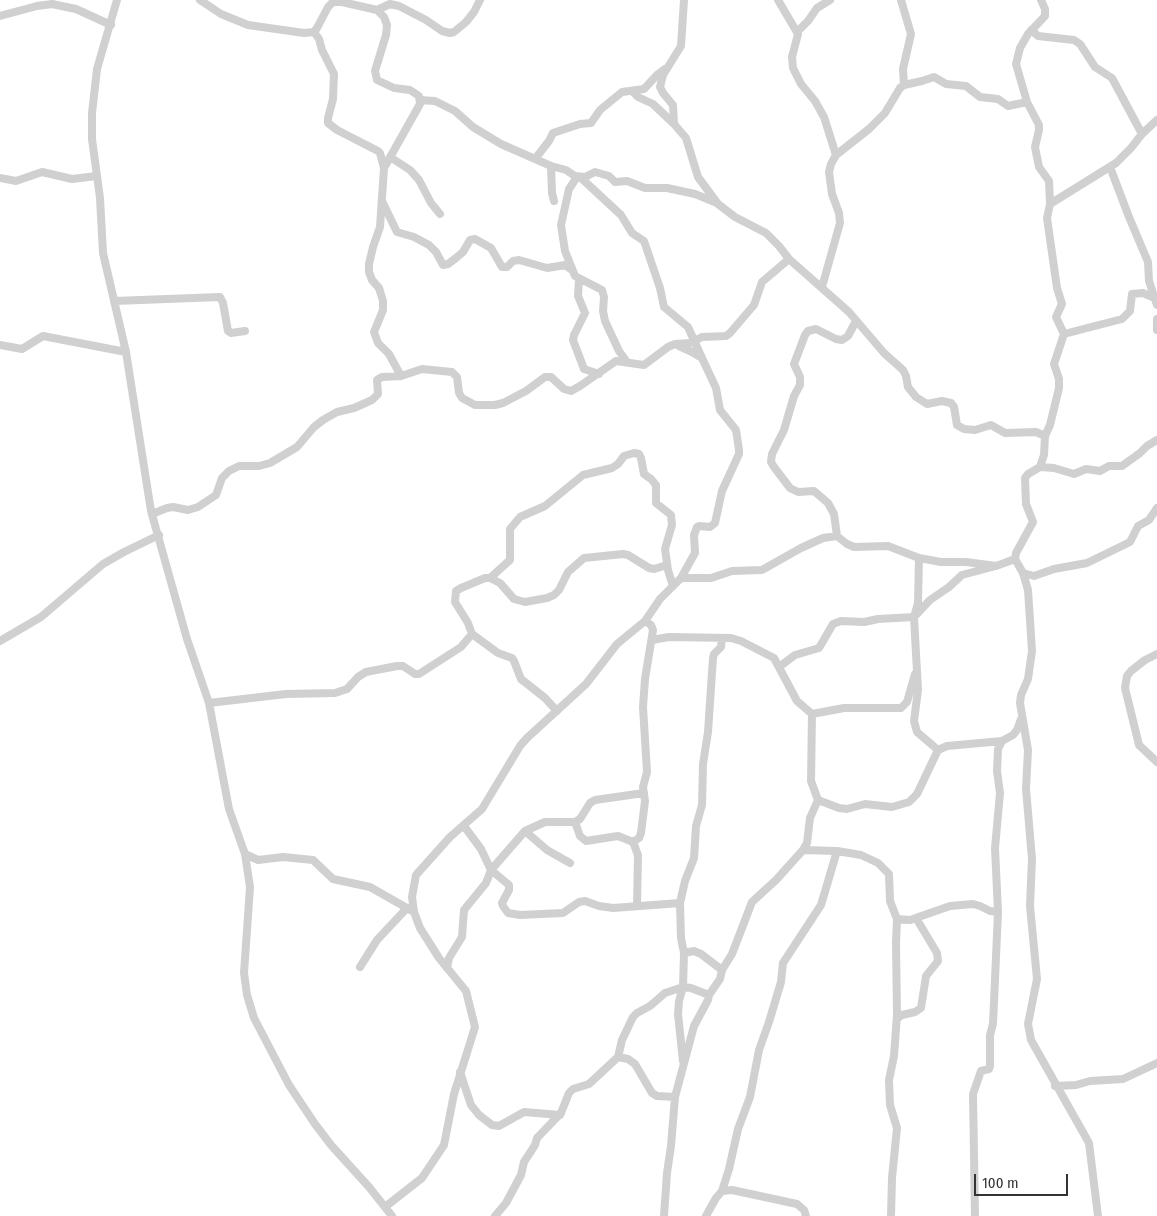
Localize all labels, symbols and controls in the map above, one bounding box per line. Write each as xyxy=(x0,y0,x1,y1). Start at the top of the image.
scale bar xyxy=(977,1164,1071,1196)
text: 100 m xyxy=(982,1174,1019,1192)

